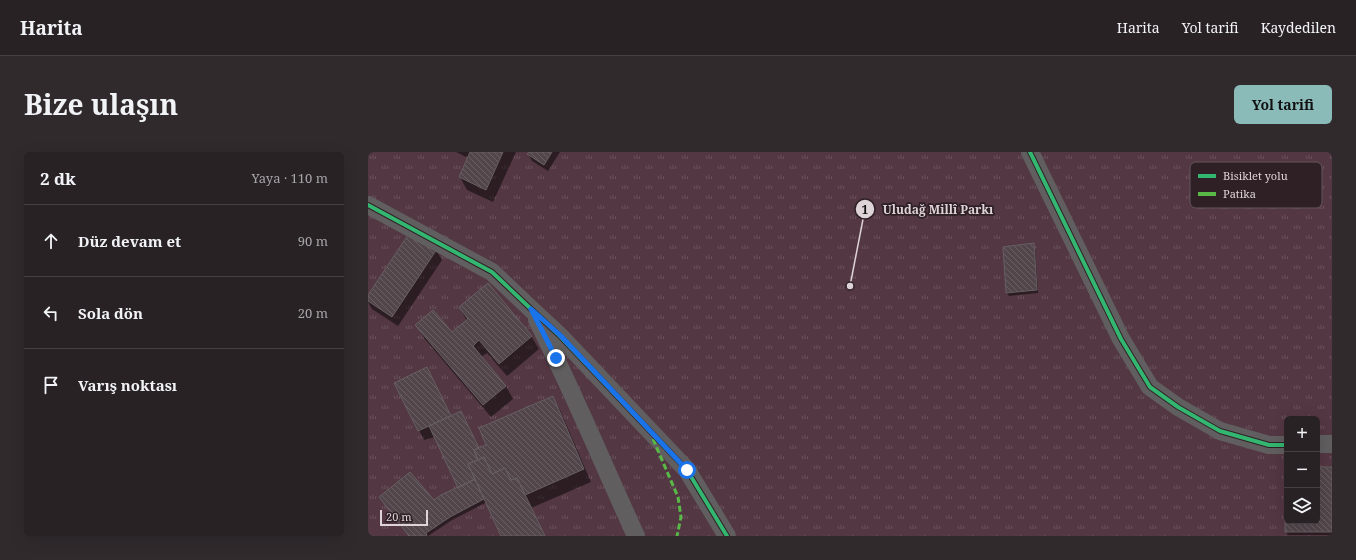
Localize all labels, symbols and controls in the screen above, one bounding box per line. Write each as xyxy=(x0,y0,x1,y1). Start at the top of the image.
text: Harita xyxy=(20,15,83,41)
text: Harita xyxy=(1117,18,1160,37)
text: Yol tarifi xyxy=(1182,18,1239,37)
text: Kaydedilen xyxy=(1261,18,1336,37)
text: Bize ulaşın xyxy=(24,85,178,123)
button: Yol tarifi xyxy=(1234,85,1332,124)
legend xyxy=(1190,162,1322,208)
text: 2 dk xyxy=(40,167,76,190)
text: Bisiklet yolu xyxy=(1223,168,1288,183)
text: Yaya · 110 m xyxy=(251,169,328,187)
text: Patika xyxy=(1223,186,1256,201)
callout: Uludağ Millî Parkı xyxy=(855,197,1002,221)
text: 1 xyxy=(862,201,869,218)
text: Uludağ Millî Parkı xyxy=(883,201,994,218)
icon: ahead xyxy=(40,230,62,252)
text: Düz devam et xyxy=(78,231,181,251)
text: 90 m xyxy=(298,232,328,250)
icon: left xyxy=(40,302,62,324)
text: Sola dön xyxy=(78,303,143,323)
text: 20 m xyxy=(298,304,328,322)
route end xyxy=(547,349,565,367)
icon: arrive xyxy=(40,374,62,396)
text: Varış noktası xyxy=(78,375,177,395)
map controls xyxy=(1284,416,1320,524)
button: + xyxy=(1284,416,1320,452)
button: − xyxy=(1284,452,1320,488)
route start xyxy=(678,461,696,479)
button: layers xyxy=(1284,488,1320,524)
scale bar xyxy=(380,508,428,527)
text: 20 m xyxy=(386,509,412,524)

